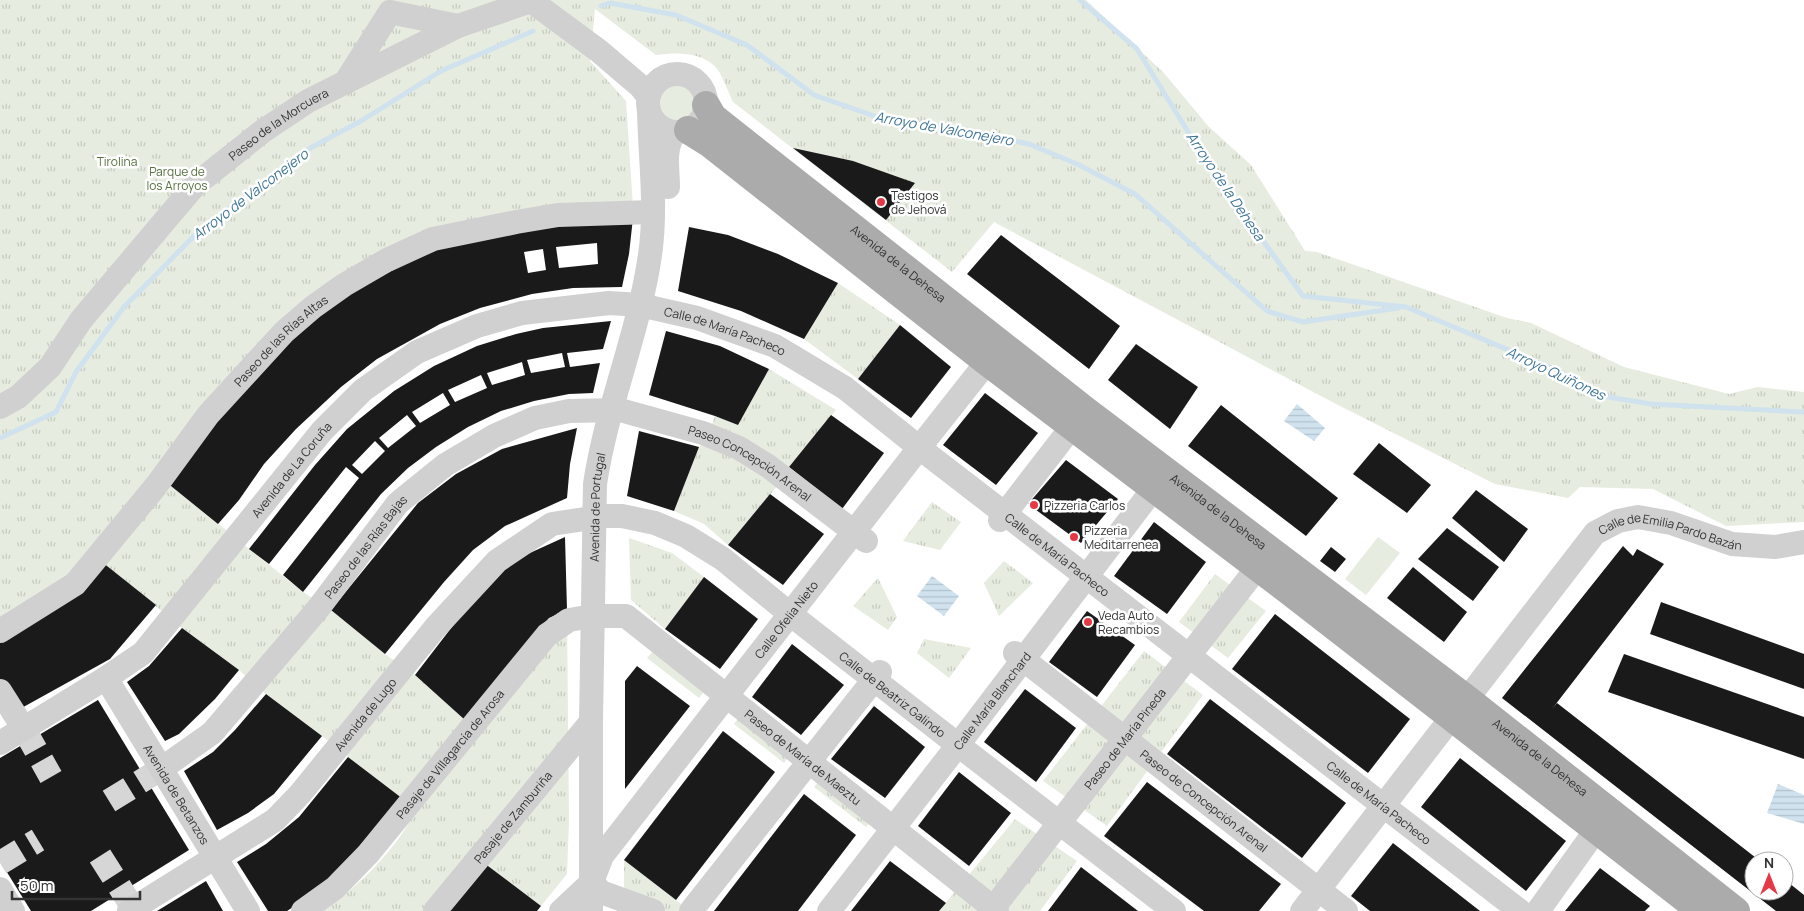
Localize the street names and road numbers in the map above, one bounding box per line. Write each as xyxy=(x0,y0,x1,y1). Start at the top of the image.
street label: Paseo de la Morcuera xyxy=(225,84,331,164)
street label: Avenida de la Dehesa xyxy=(847,220,950,306)
street label: Paseo de las Rías Altas xyxy=(230,291,331,390)
street label: Calle de María Pacheco xyxy=(662,302,789,359)
street label: Avenida de La Coruña xyxy=(247,418,335,521)
street label: Paseo Concepción Arenal xyxy=(686,421,815,505)
street label: Avenida de Portugal xyxy=(585,451,609,562)
street label: Avenida de la Dehesa xyxy=(1167,469,1270,553)
street label: Paseo de las Rías Bajas xyxy=(320,491,410,602)
street label: Calle de Emilia Pardo Bazán xyxy=(1595,508,1742,553)
street label: Calle de María Pacheco xyxy=(1002,509,1113,600)
street label: Calle Ofelia Nieto xyxy=(750,577,822,662)
street label: Calle de Beatriz Galindo xyxy=(836,647,949,741)
street label: Calle María Blanchard xyxy=(949,648,1035,753)
street label: Avenida de Lugo xyxy=(330,674,400,754)
street label: Paseo de María Pineda xyxy=(1080,685,1169,793)
street label: Pasaje de Villagarcía de Arosa xyxy=(392,686,508,822)
street label: Paseo de María de Maeztu xyxy=(741,705,865,809)
street label: Avenida de la Dehesa xyxy=(1489,714,1592,800)
street label: Avenida de Betanzos xyxy=(140,741,214,848)
street label: Paseo de Concepción Arenal xyxy=(1137,745,1272,856)
street label: Calle de María Pacheco xyxy=(1323,757,1435,848)
street label: Pasaje de Zamburiña xyxy=(469,767,556,867)

